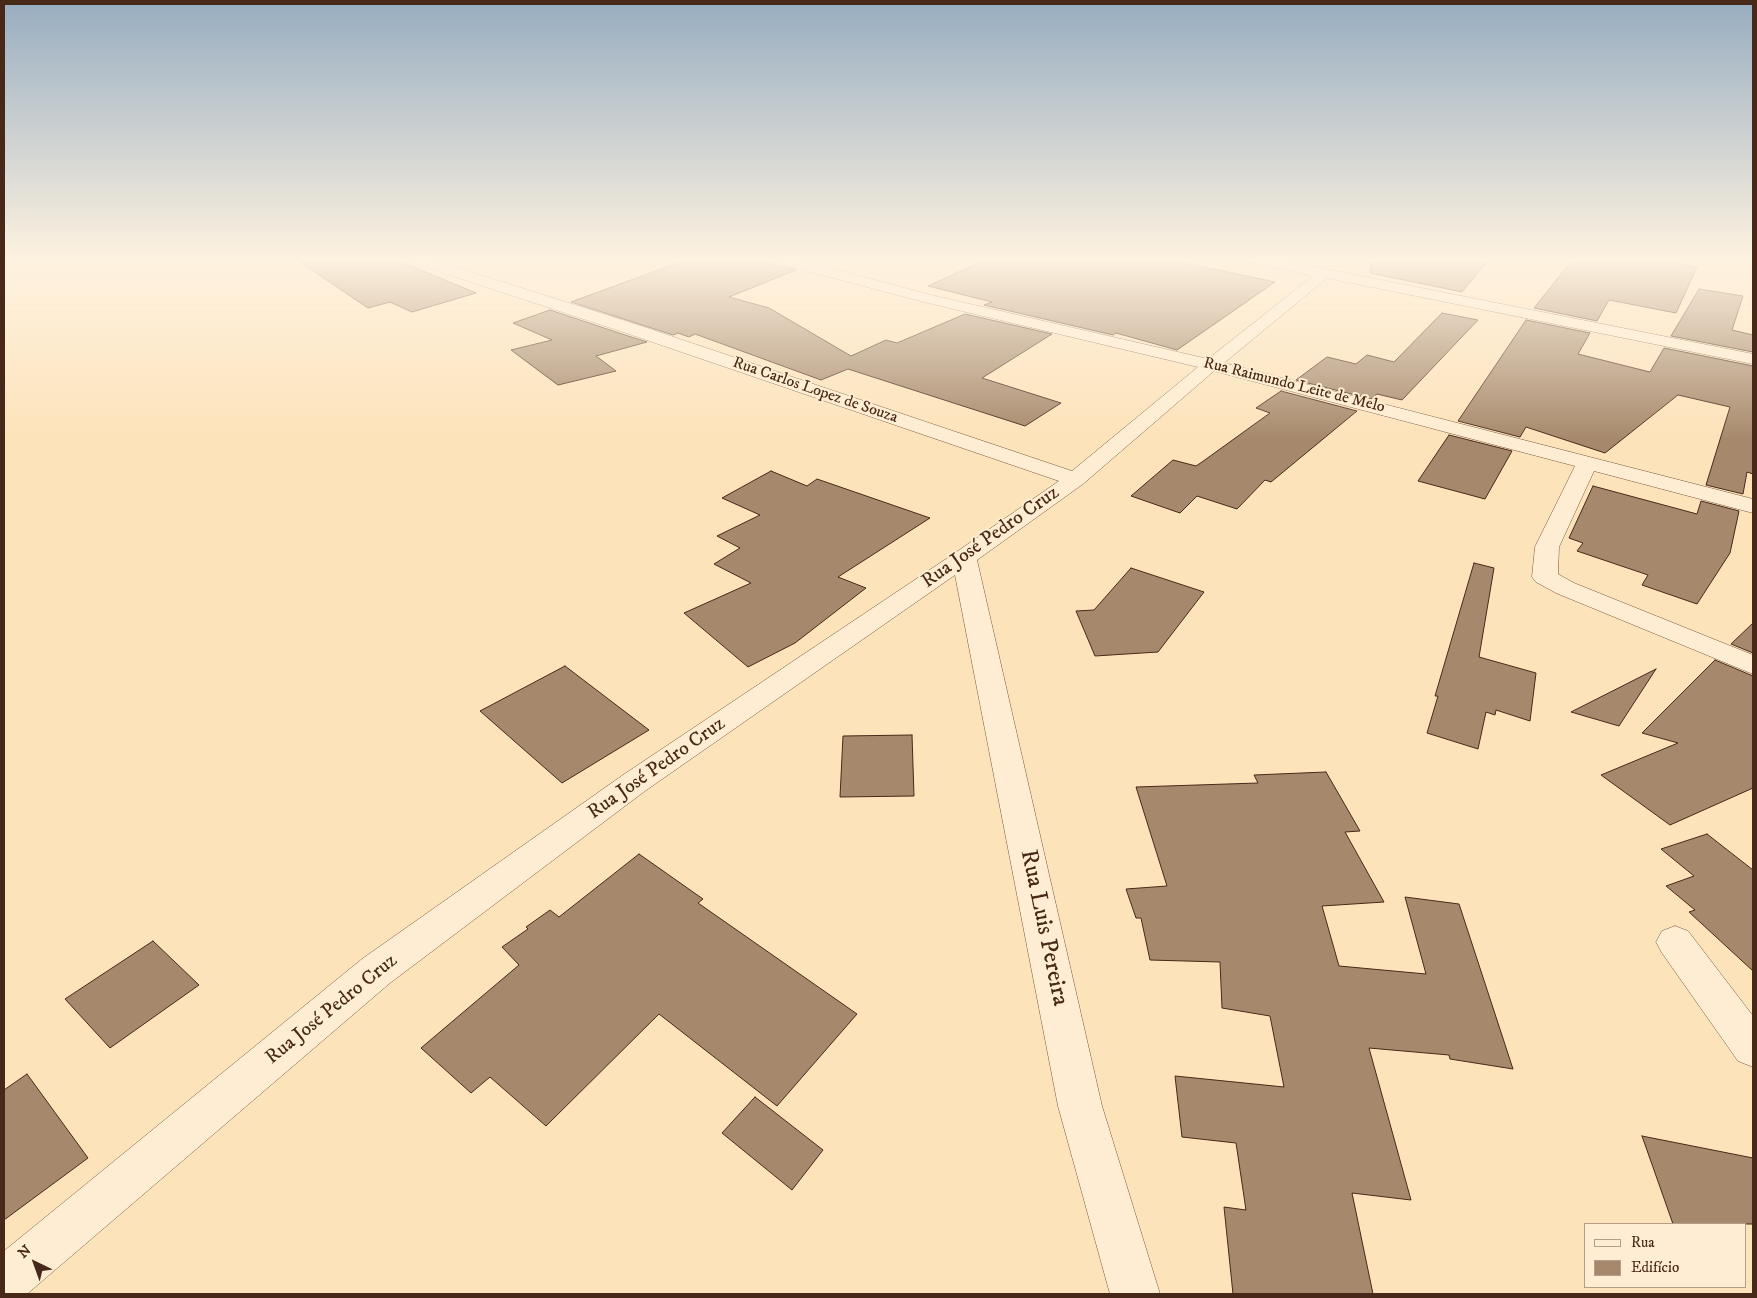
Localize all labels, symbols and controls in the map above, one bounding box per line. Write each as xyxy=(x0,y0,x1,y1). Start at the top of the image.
street label: Rua Carlos Lopez de Souza xyxy=(730,354,900,428)
street label: Rua Raimundo Leite de Melo xyxy=(1201,354,1387,418)
street label: Rua José Pedro Cruz xyxy=(918,482,1064,594)
street label: Rua José Pedro Cruz xyxy=(584,713,730,825)
street label: Rua Luis Pereira xyxy=(1012,847,1074,1009)
street label: Rua José Pedro Cruz xyxy=(261,950,403,1070)
legend xyxy=(1584,1223,1747,1288)
text: Rua xyxy=(1631,1233,1655,1252)
north arrow xyxy=(10,1238,60,1288)
text: N xyxy=(15,1241,35,1262)
text: Edifício xyxy=(1631,1258,1679,1277)

